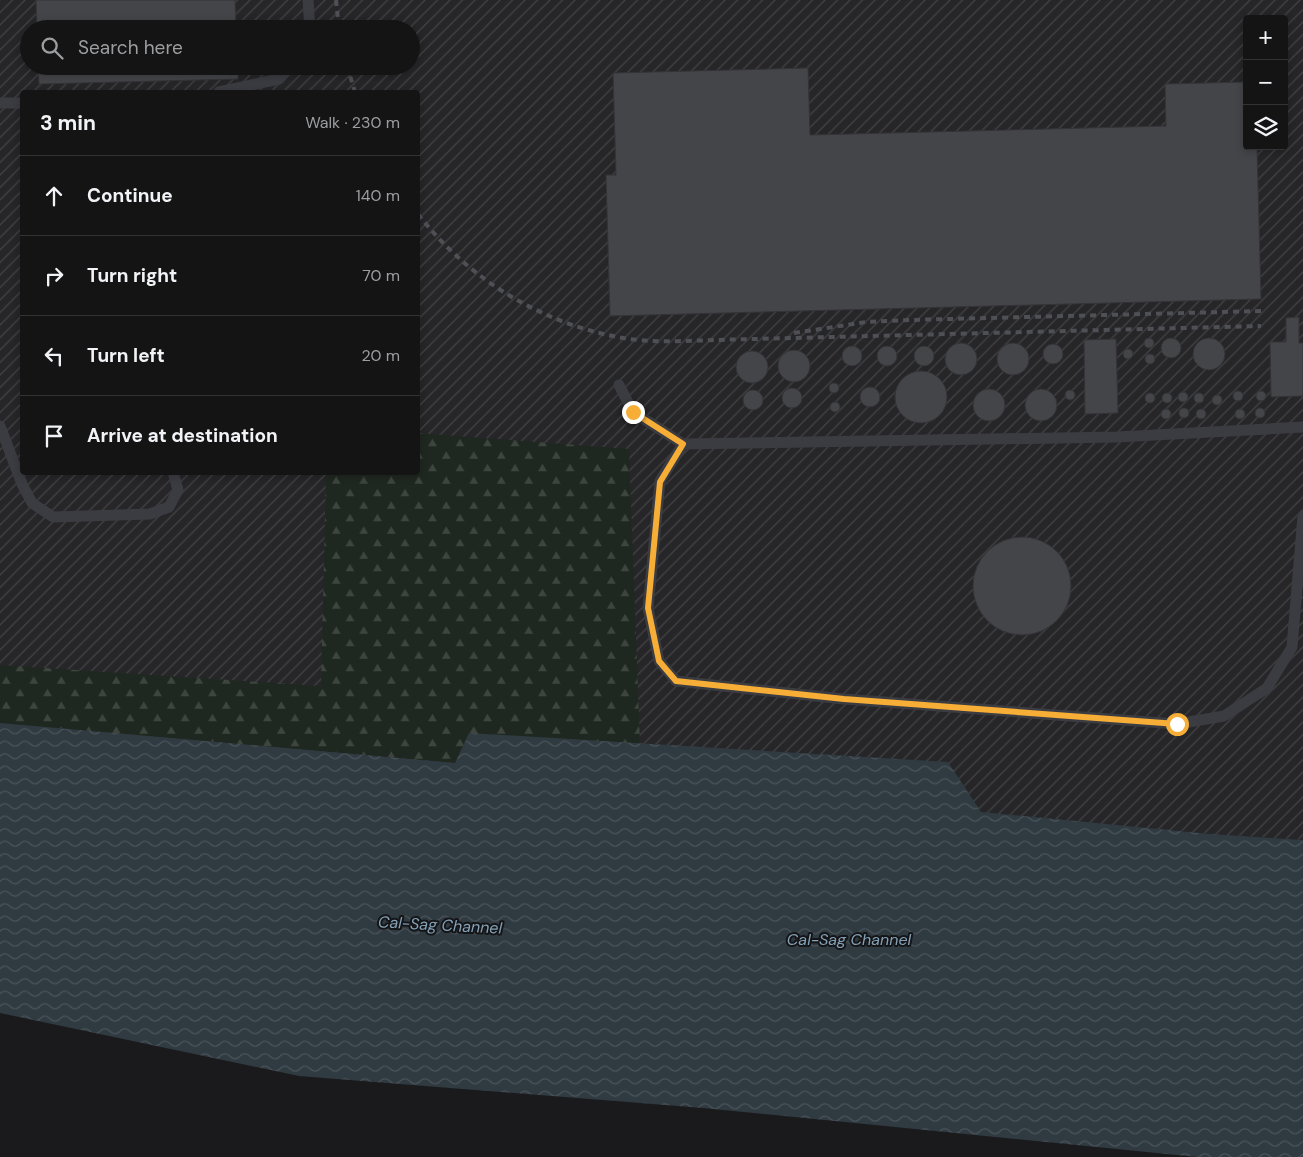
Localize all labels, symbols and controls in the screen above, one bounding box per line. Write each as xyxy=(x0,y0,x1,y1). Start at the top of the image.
map controls xyxy=(1243,15,1288,150)
button: + xyxy=(1243,15,1288,60)
search box xyxy=(20,20,420,75)
icon: search xyxy=(38,34,66,62)
text: Search here xyxy=(78,35,183,60)
button: − xyxy=(1243,60,1288,105)
button: layers xyxy=(1243,105,1288,150)
text: 3 min xyxy=(40,109,96,137)
text: Walk · 230 m xyxy=(305,112,400,133)
icon: ahead xyxy=(40,182,68,210)
text: Continue xyxy=(87,183,173,208)
text: 140 m xyxy=(356,185,400,206)
icon: right xyxy=(40,262,68,290)
text: Turn right xyxy=(87,263,177,288)
text: 70 m xyxy=(362,265,400,286)
icon: left xyxy=(40,342,68,370)
text: Turn left xyxy=(87,343,165,368)
text: 20 m xyxy=(361,345,400,366)
route end xyxy=(622,401,645,424)
icon: arrive xyxy=(40,422,68,450)
text: Arrive at destination xyxy=(87,423,278,448)
route start xyxy=(1166,713,1189,736)
water label: Cal-Sag Channel xyxy=(377,911,503,939)
water label: Cal-Sag Channel xyxy=(787,929,912,950)

